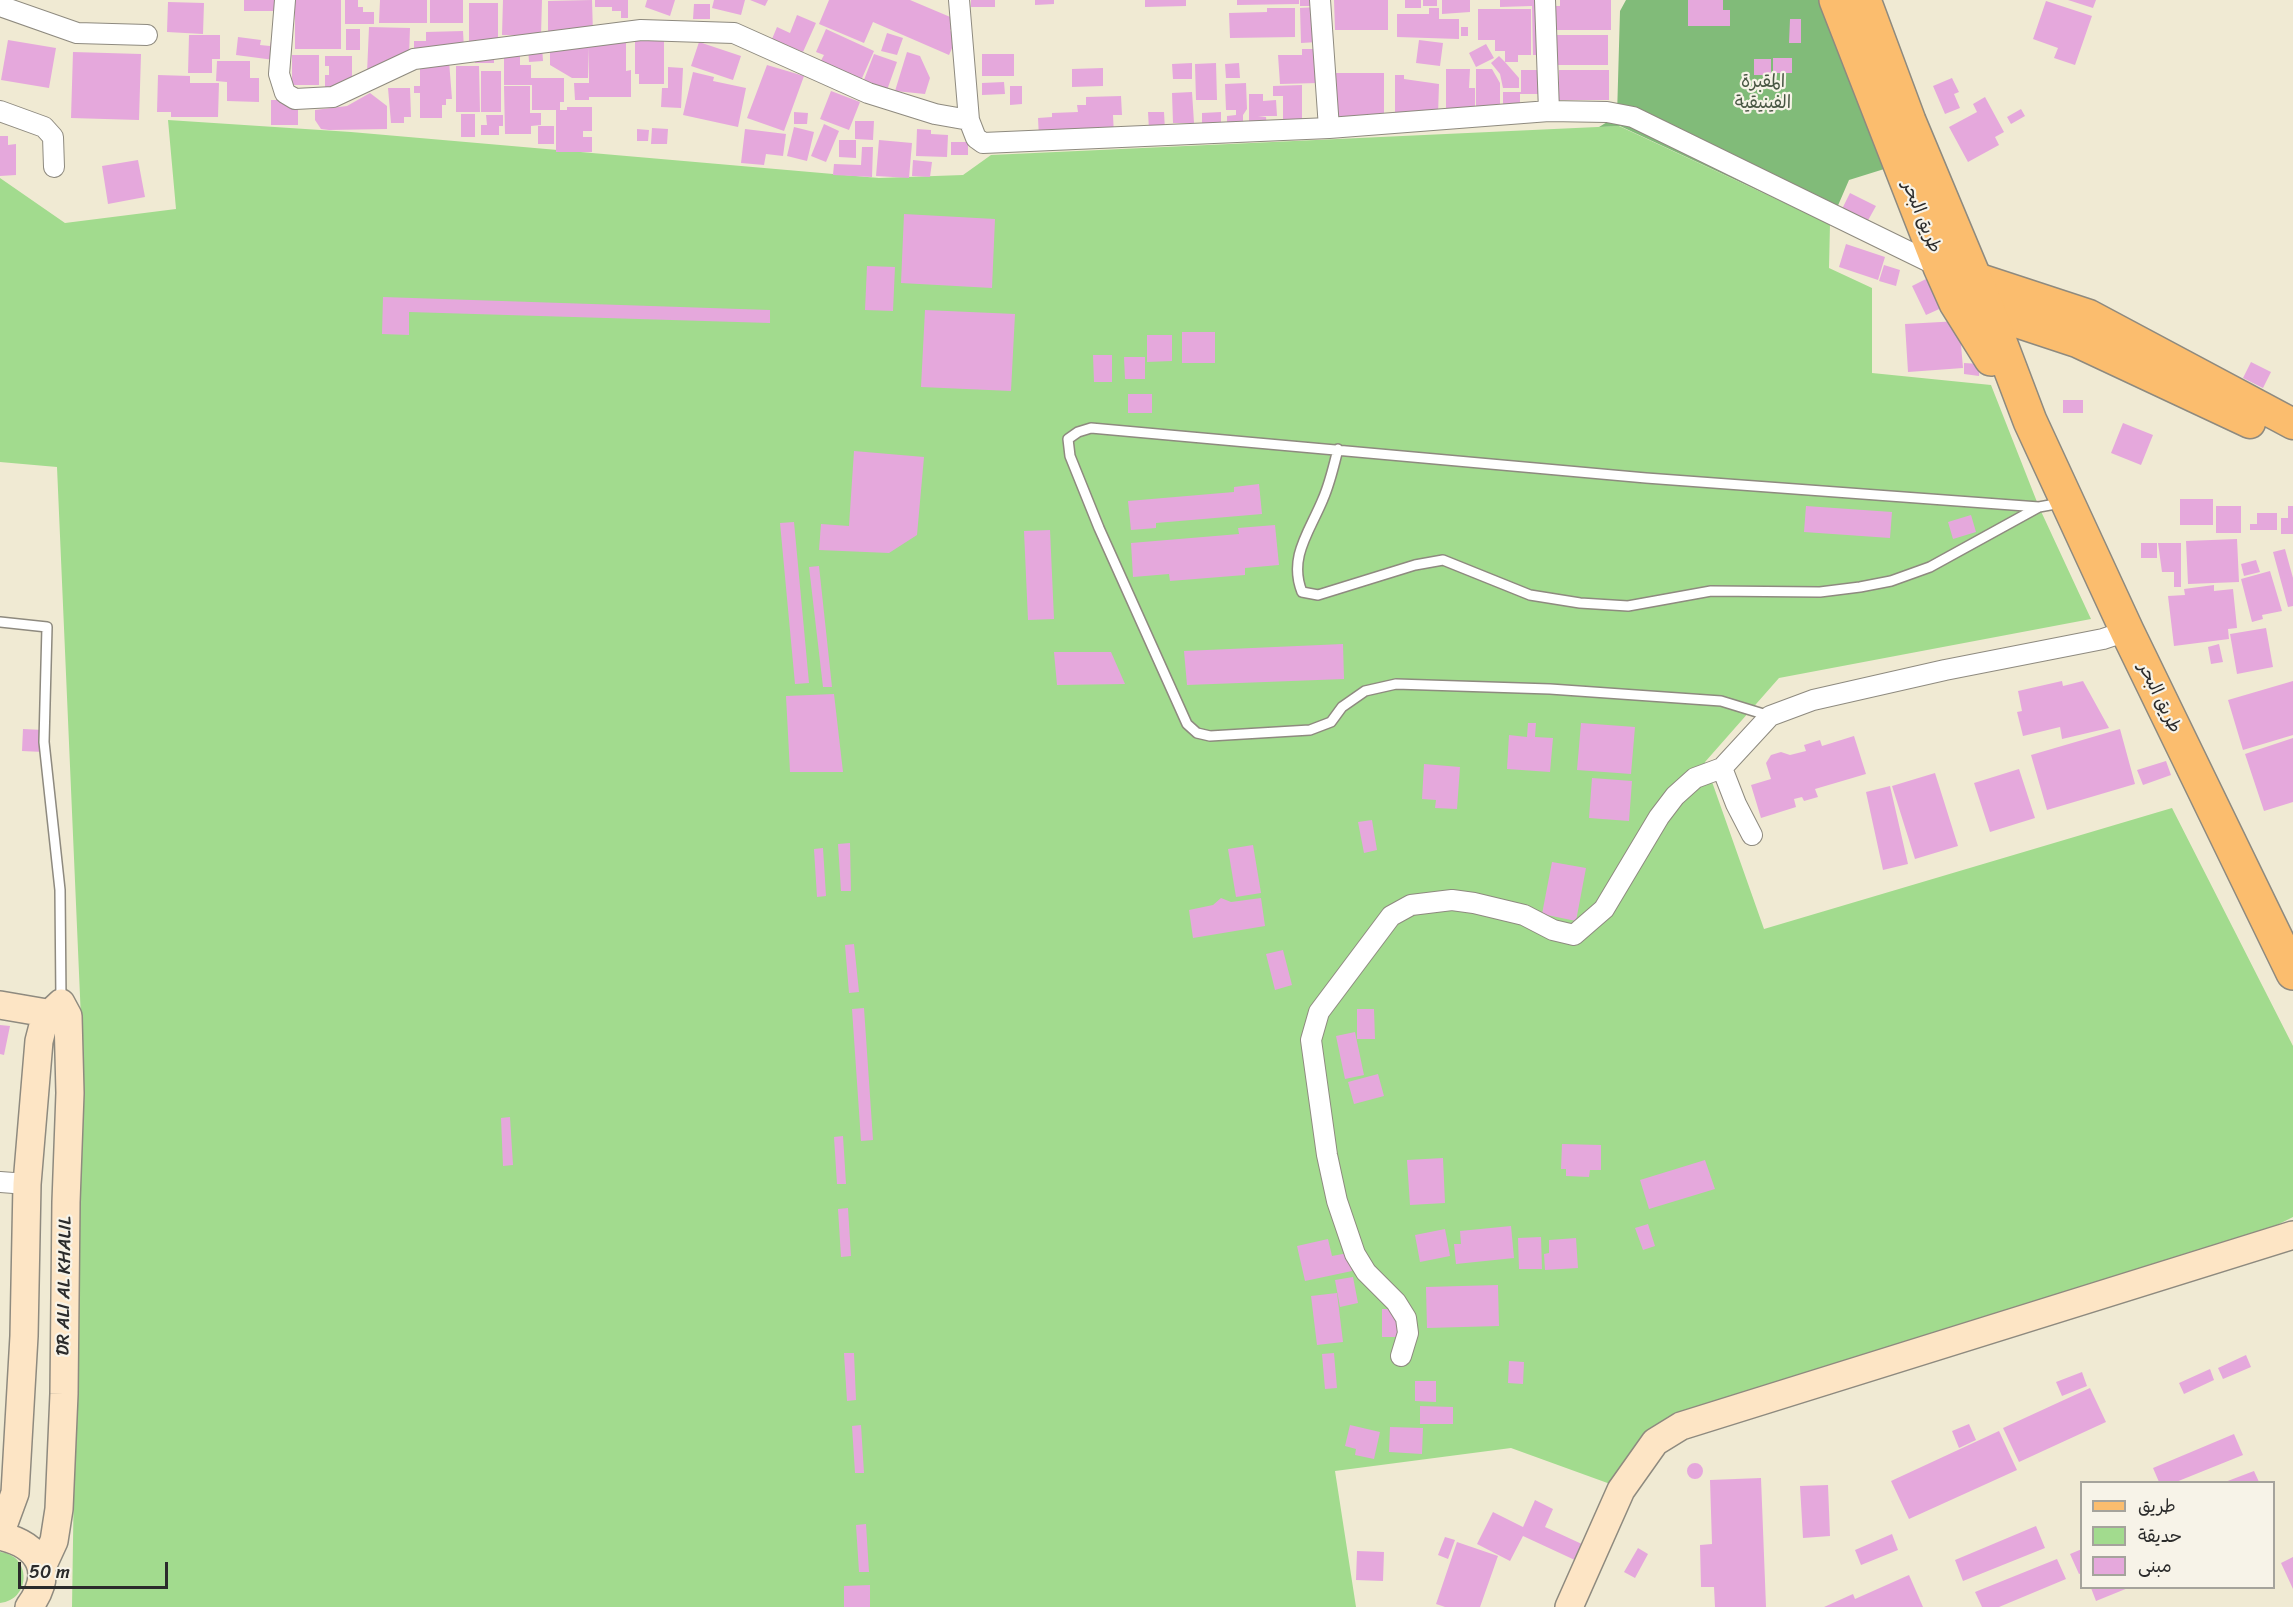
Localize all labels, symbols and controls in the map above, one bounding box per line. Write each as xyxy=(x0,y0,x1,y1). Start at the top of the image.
park label: المقبرة الفينيقية xyxy=(1735,71,1791,113)
street label: طريق البحر xyxy=(1897,178,1945,256)
street label: طريق البحر xyxy=(2133,659,2185,737)
street label: DR ALI AL KHALIL xyxy=(53,1216,77,1356)
legend xyxy=(2080,1481,2275,1589)
text: طريق xyxy=(2138,1490,2176,1522)
text: حديقة xyxy=(2138,1520,2182,1552)
scale bar xyxy=(21,1550,171,1588)
text: مبنى xyxy=(2138,1550,2172,1582)
text: 50 m xyxy=(29,1556,70,1588)

